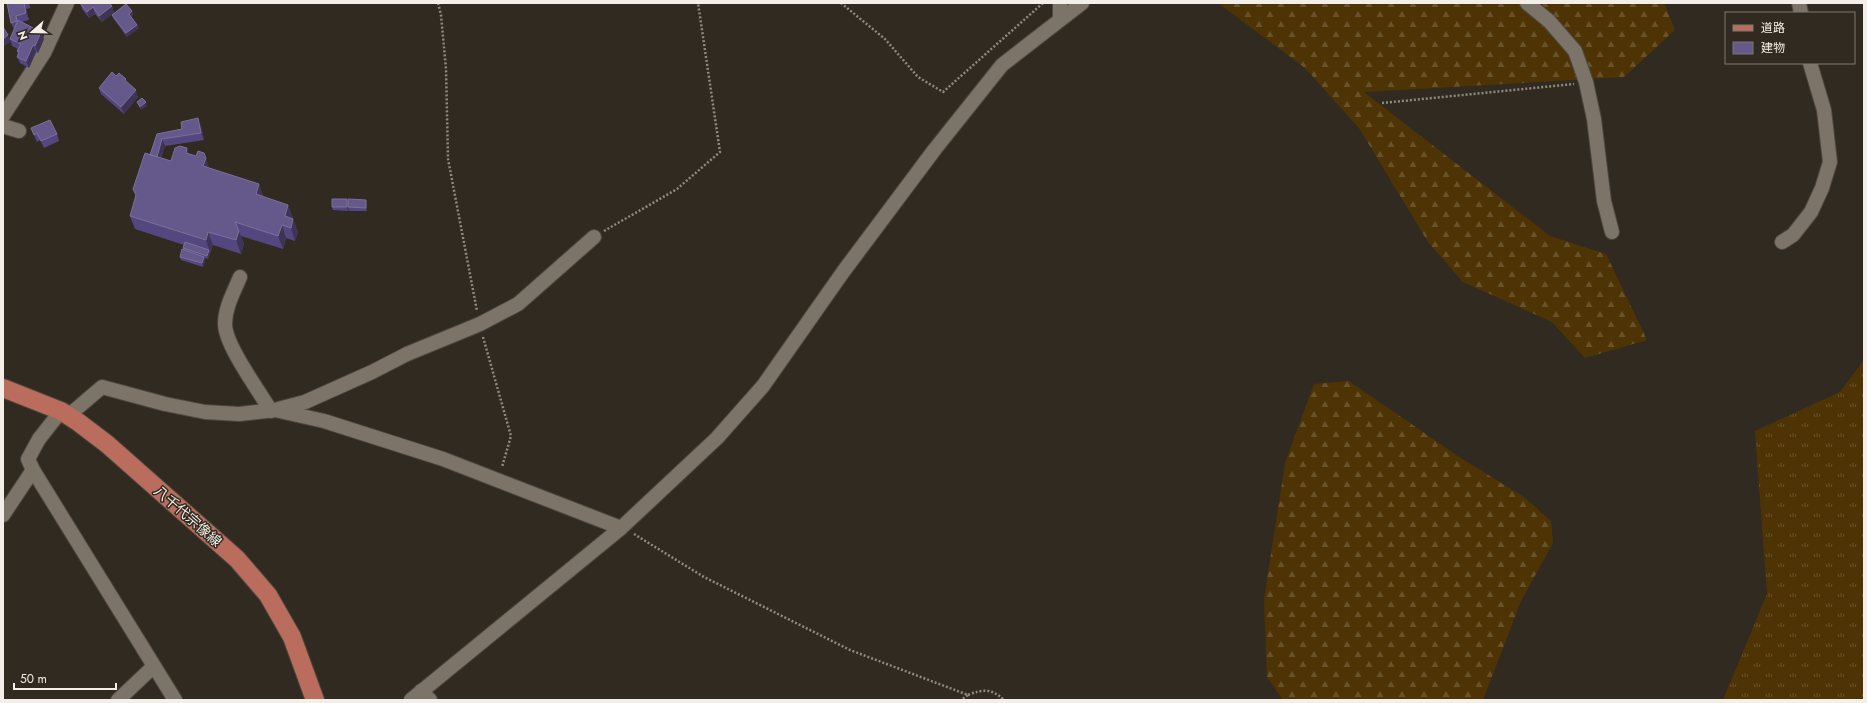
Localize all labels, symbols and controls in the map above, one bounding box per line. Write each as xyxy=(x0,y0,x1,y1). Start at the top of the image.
north arrow xyxy=(12,12,52,52)
legend xyxy=(1725,12,1855,64)
text: 道路 xyxy=(1761,19,1785,37)
text: N xyxy=(14,29,32,42)
text: 建物 xyxy=(1761,39,1785,57)
street label: 八千代宗像線 xyxy=(150,481,226,551)
scale bar xyxy=(14,665,116,691)
text: 50 m xyxy=(20,670,47,688)

